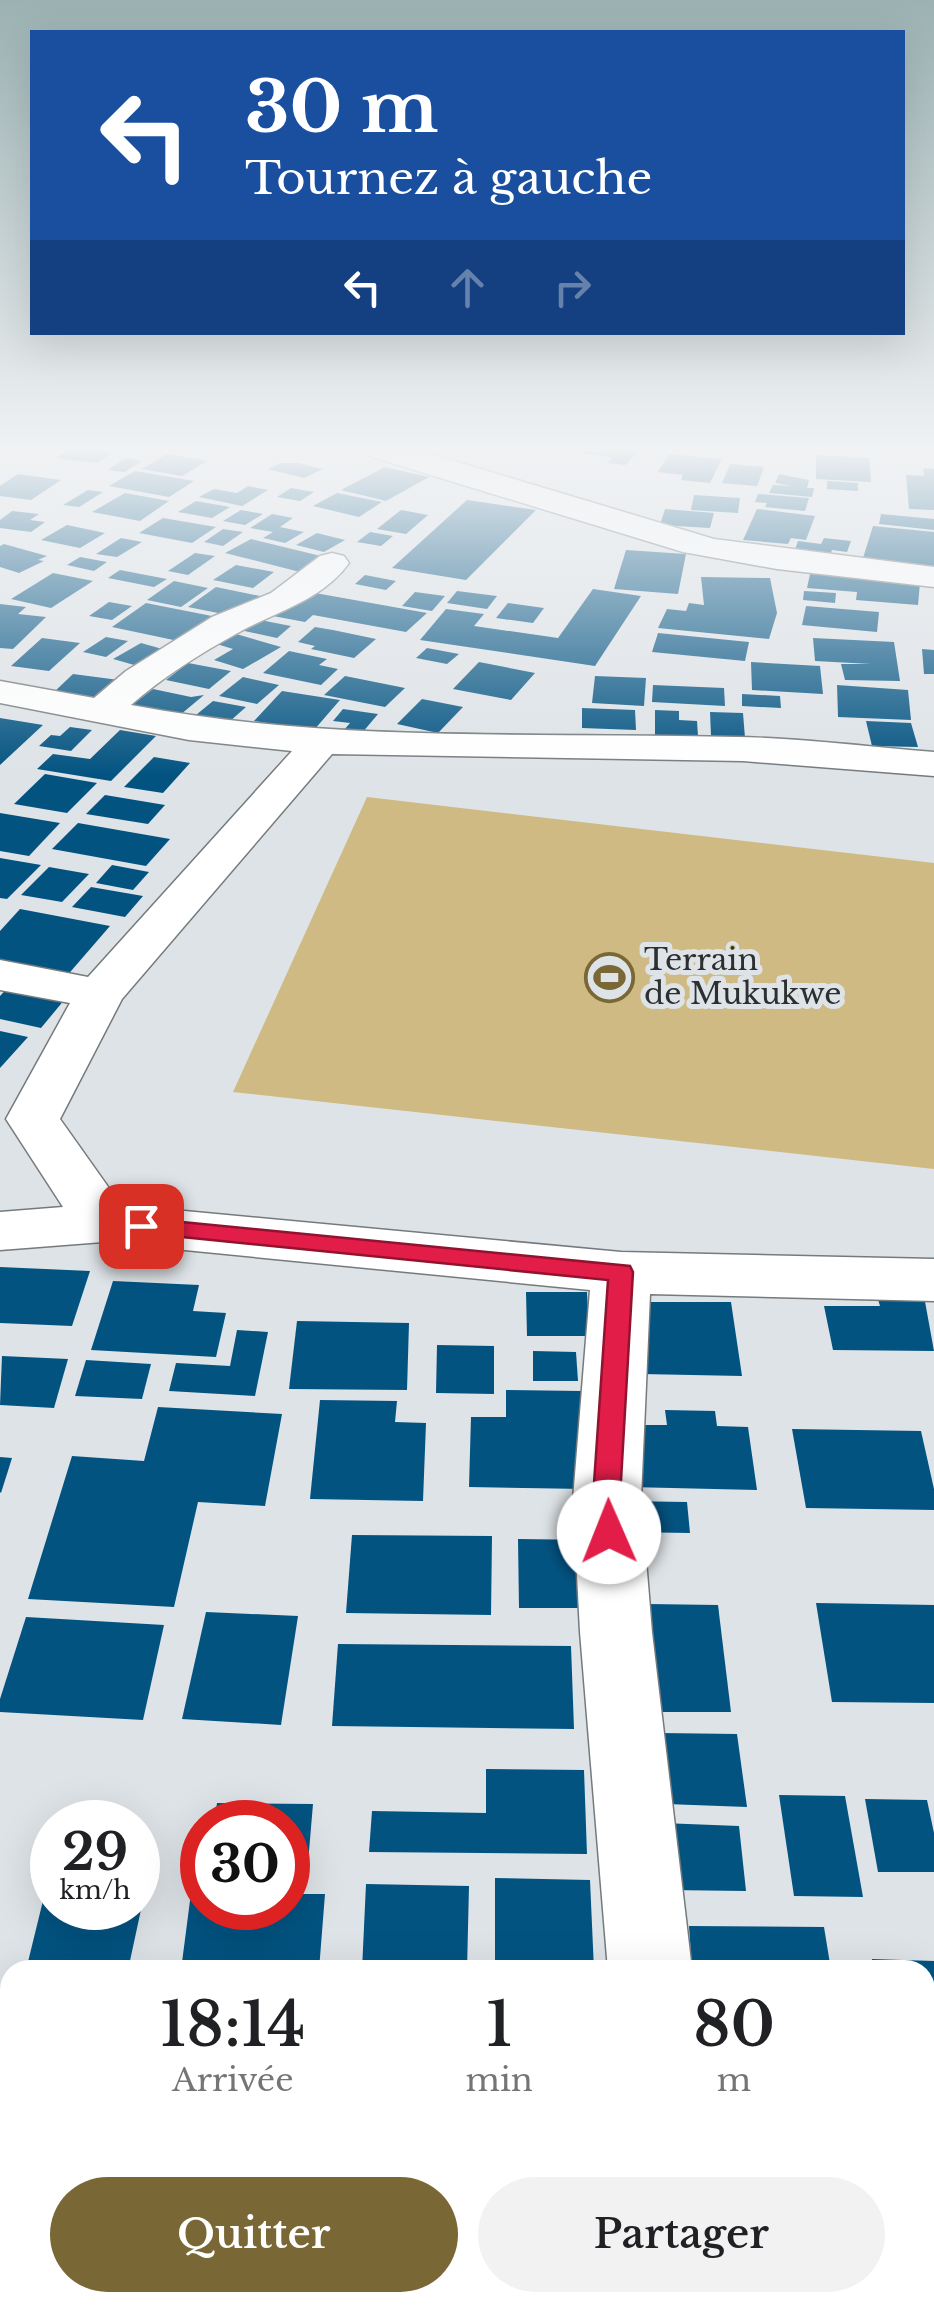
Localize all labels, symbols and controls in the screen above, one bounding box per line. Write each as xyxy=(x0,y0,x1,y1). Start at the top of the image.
text: 30 m xyxy=(245,64,438,151)
icon: left xyxy=(80,70,210,200)
text: Tournez à gauche xyxy=(245,150,652,206)
icon: left xyxy=(335,260,390,315)
icon: ahead xyxy=(440,260,495,315)
icon: right xyxy=(545,260,600,315)
place label: Terrain de Mukukwe xyxy=(644,941,842,1012)
sports icon: Terrain de Mukukwe xyxy=(583,951,635,1003)
pin xyxy=(99,1184,184,1269)
icon: arrive xyxy=(114,1199,169,1254)
position arrow xyxy=(557,1480,661,1584)
speed limit sign: 30 xyxy=(180,1800,310,1930)
text: 29 xyxy=(62,1821,128,1884)
text: km/h xyxy=(60,1875,130,1906)
text: 18:14 xyxy=(160,1988,306,2062)
text: 1 xyxy=(486,1988,512,2062)
text: 80 xyxy=(693,1988,775,2062)
text: Arrivée xyxy=(172,2060,294,2100)
text: min xyxy=(466,2060,533,2100)
text: m xyxy=(717,2060,751,2100)
button: Quitter xyxy=(50,2177,458,2292)
button: Partager xyxy=(478,2177,885,2292)

